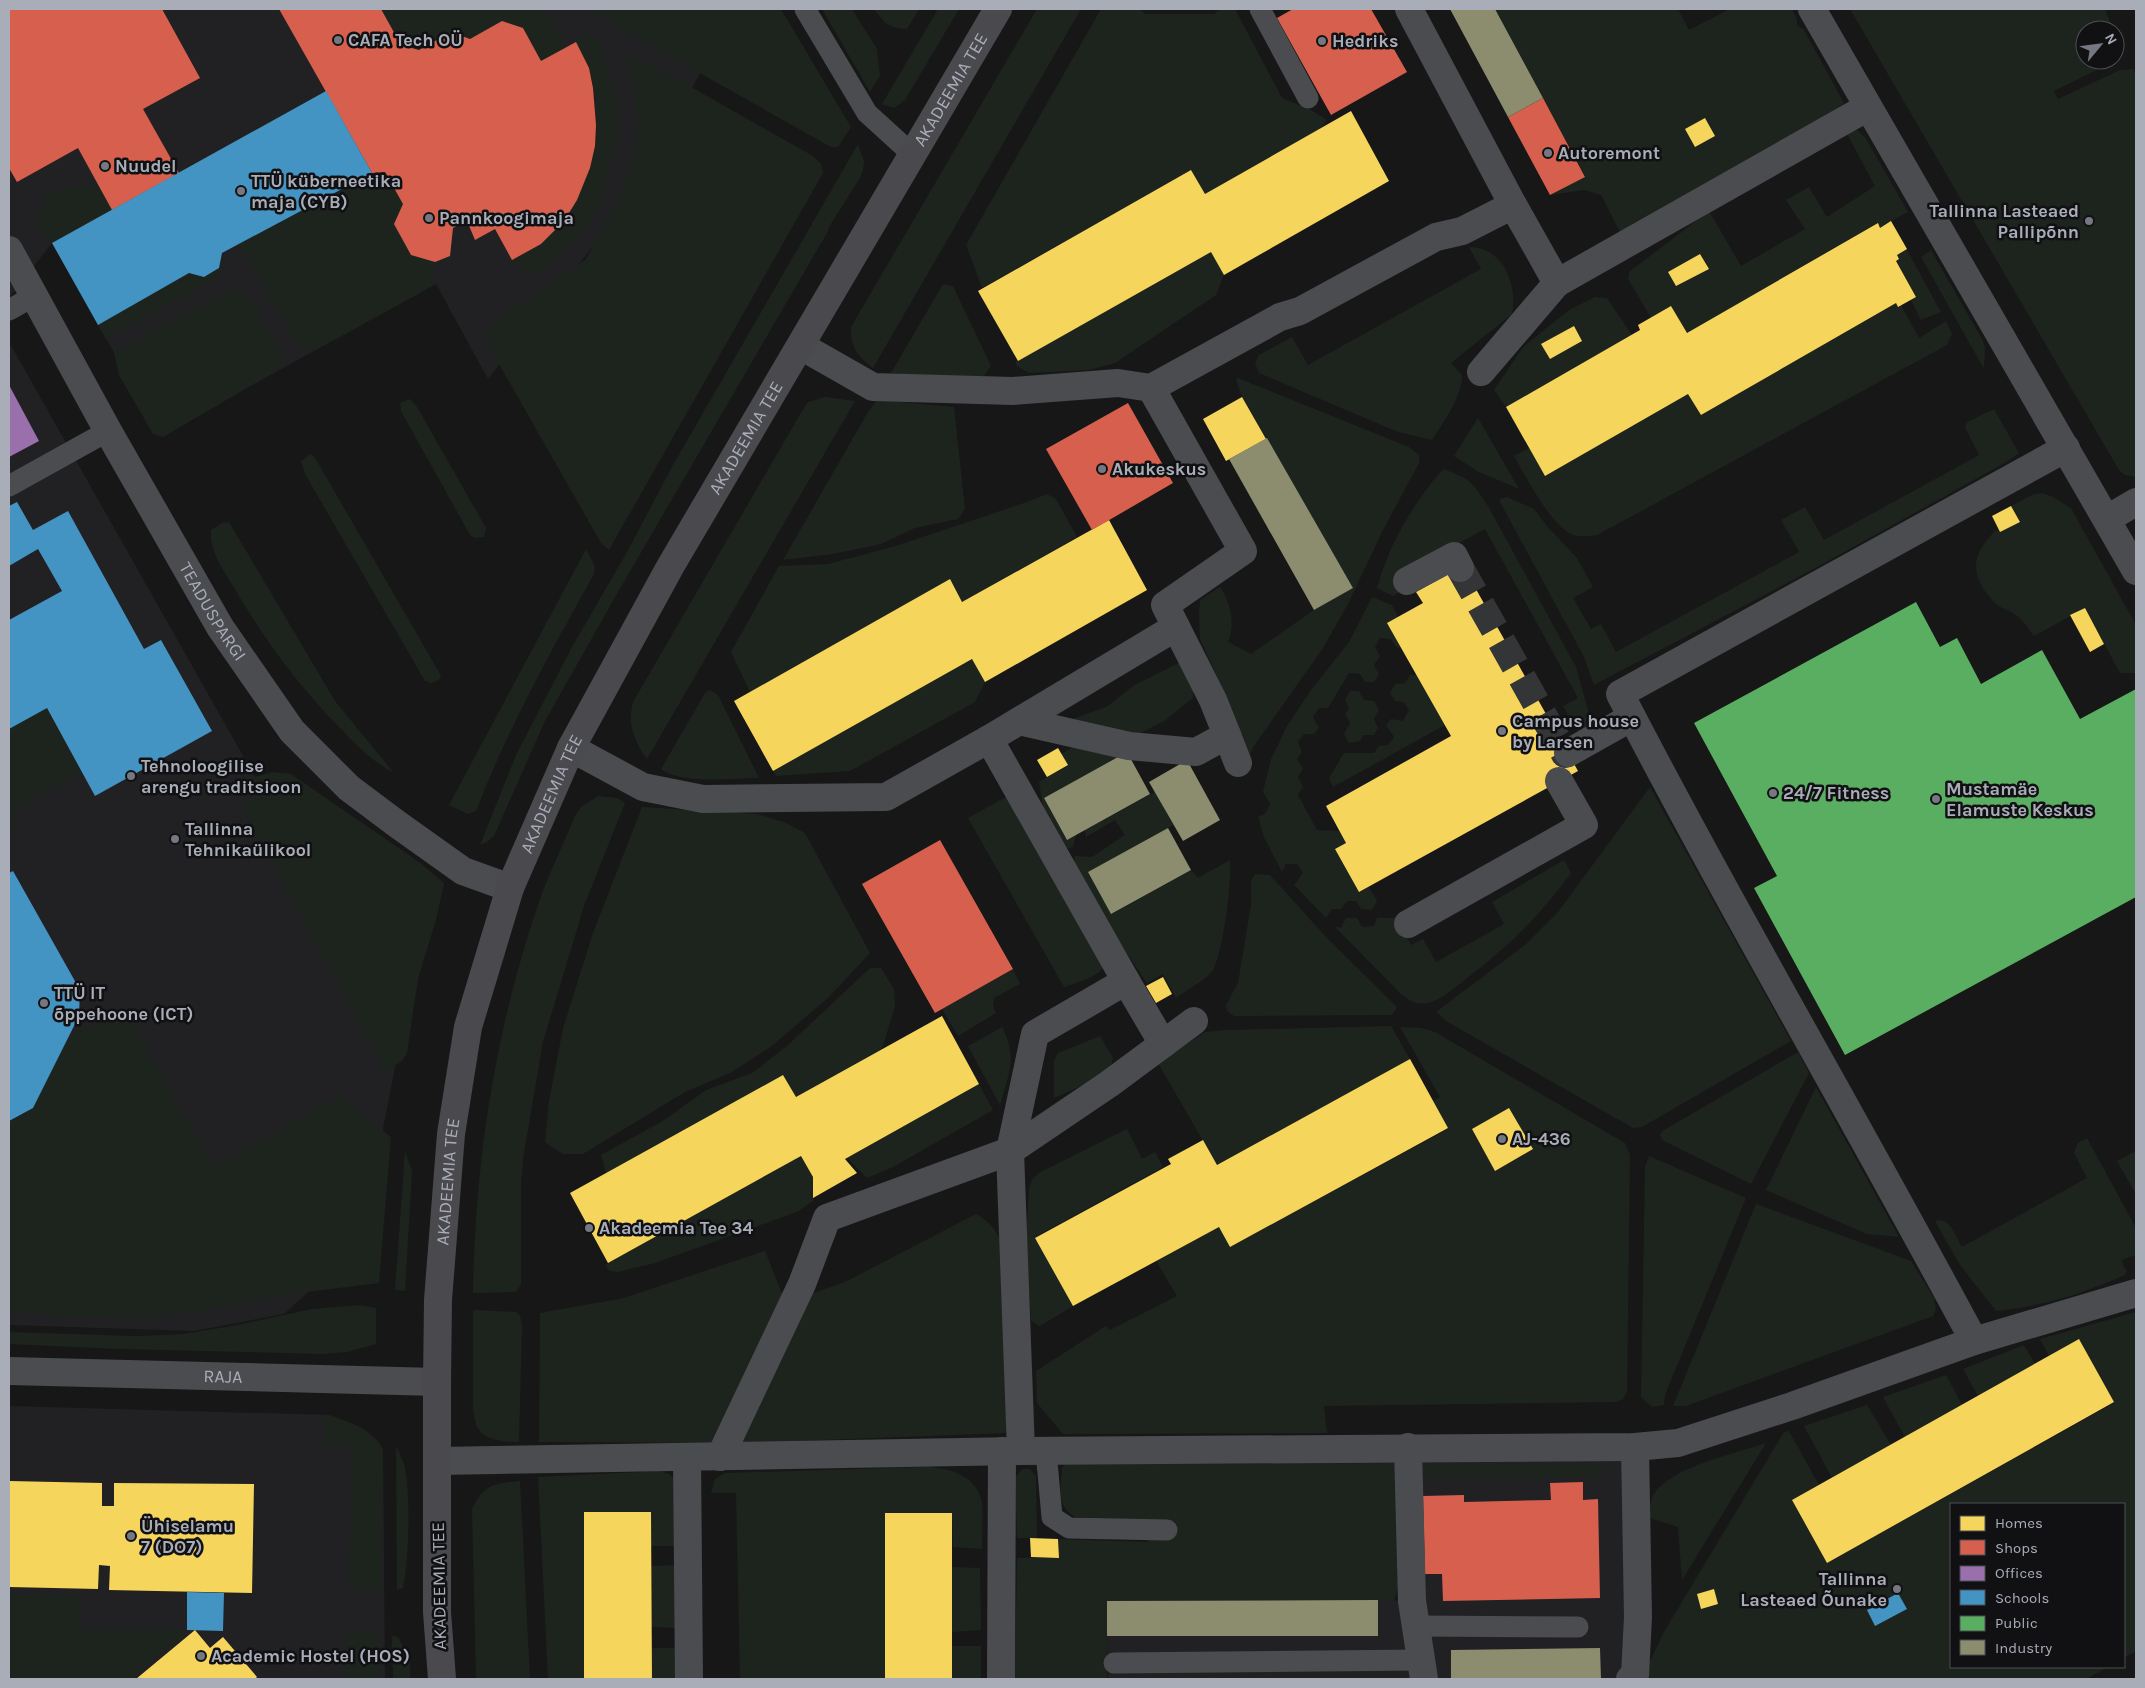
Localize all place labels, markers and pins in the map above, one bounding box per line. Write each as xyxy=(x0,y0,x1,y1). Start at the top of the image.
place label: CAFA Tech OÜ xyxy=(348,29,463,51)
place label: Hedriks xyxy=(1332,30,1398,52)
marker: CAFA Tech OÜ xyxy=(332,34,344,46)
marker: Hedriks xyxy=(1316,35,1328,47)
place label: Autoremont xyxy=(1558,142,1660,164)
marker: Autoremont xyxy=(1542,147,1554,159)
place label: Nuudel xyxy=(115,155,177,177)
marker: Nuudel xyxy=(99,160,111,172)
place label: TTÜ küberneetika maja (CYB) xyxy=(251,170,401,213)
marker: TTÜ küberneetika maja (CYB) xyxy=(235,185,247,197)
place label: Tallinna Lasteaed Pallipõnn xyxy=(1930,200,2079,243)
place label: Pannkoogimaja xyxy=(439,207,574,229)
marker: Pannkoogimaja xyxy=(423,212,435,224)
marker: Tallinna Lasteaed Pallipõnn xyxy=(2083,215,2095,227)
place label: Akukeskus xyxy=(1112,458,1206,480)
marker: Akukeskus xyxy=(1096,463,1108,475)
place label: Campus house by Larsen xyxy=(1512,710,1639,753)
marker: Campus house by Larsen xyxy=(1496,725,1508,737)
place label: Tehnoloogilise arengu traditsioon xyxy=(141,755,301,798)
marker: Tehnoloogilise arengu traditsioon xyxy=(125,770,137,782)
place label: Mustamäe Elamuste Keskus xyxy=(1946,778,2094,821)
place label: 24/7 Fitness xyxy=(1783,782,1889,804)
marker: 24/7 Fitness xyxy=(1767,787,1779,799)
marker: Mustamäe Elamuste Keskus xyxy=(1930,793,1942,805)
place label: Tallinna Tehnikaülikool xyxy=(185,818,311,861)
marker: Tallinna Tehnikaülikool xyxy=(169,833,181,845)
place label: TTÜ IT õppehoone (ICT) xyxy=(54,982,193,1025)
marker: TTÜ IT õppehoone (ICT) xyxy=(38,997,50,1009)
place label: AJ-436 xyxy=(1512,1128,1571,1150)
marker: AJ-436 xyxy=(1496,1133,1508,1145)
place label: Akadeemia Tee 34 xyxy=(599,1217,754,1239)
marker: Akadeemia Tee 34 xyxy=(583,1222,595,1234)
place label: Ühiselamu 7 (DO7) xyxy=(141,1515,234,1558)
marker: Ühiselamu 7 (DO7) xyxy=(125,1530,137,1542)
place label: Tallinna Lasteaed Õunake xyxy=(1740,1568,1887,1611)
marker: Tallinna Lasteaed Õunake xyxy=(1891,1583,1903,1595)
place label: Academic Hostel (HOS) xyxy=(211,1645,410,1667)
marker: Academic Hostel (HOS) xyxy=(195,1650,207,1662)

